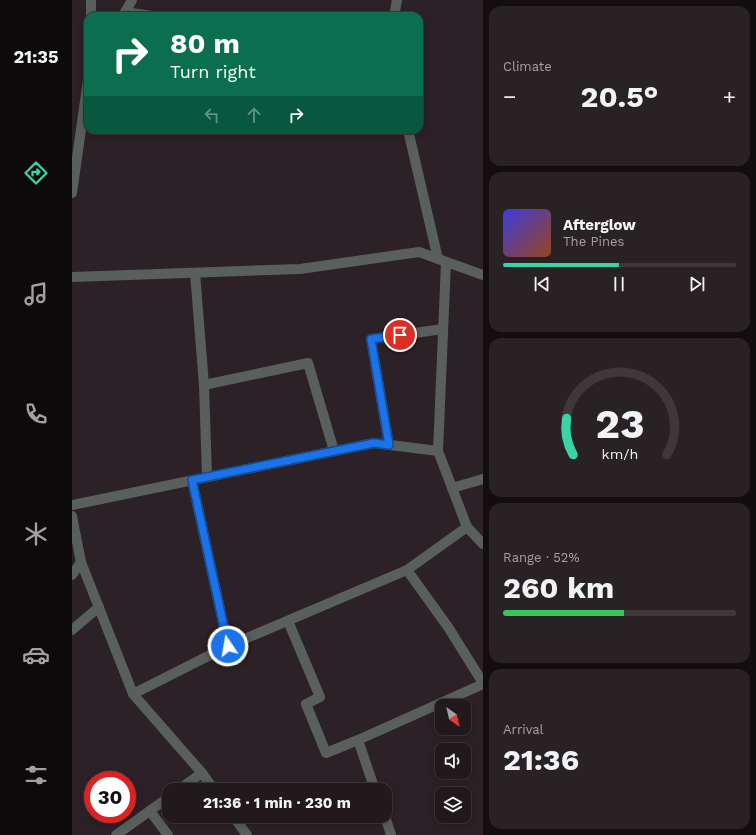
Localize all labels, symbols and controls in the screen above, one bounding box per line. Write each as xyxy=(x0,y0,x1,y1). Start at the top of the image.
text: 80 m xyxy=(170,27,240,60)
icon: right xyxy=(104,28,156,80)
text: 21:35 xyxy=(13,46,59,67)
text: Climate xyxy=(503,59,552,74)
text: Turn right xyxy=(170,61,256,82)
text: 20.5° xyxy=(581,79,658,114)
text: − xyxy=(503,84,516,109)
text: + xyxy=(723,84,736,109)
icon: left xyxy=(201,104,223,126)
icon: ahead xyxy=(243,104,265,126)
icon: right xyxy=(285,104,307,126)
icon: directions xyxy=(22,159,50,187)
text: Afterglow xyxy=(563,216,636,234)
text: The Pines xyxy=(563,234,624,249)
icon: previous xyxy=(531,273,553,295)
icon: pause xyxy=(608,273,630,295)
icon: next xyxy=(686,273,708,295)
icon: music xyxy=(22,280,50,308)
pin xyxy=(383,318,417,352)
icon: arrive xyxy=(389,324,411,346)
text: 23 xyxy=(595,399,644,448)
icon: phone xyxy=(22,400,50,428)
text: km/h xyxy=(601,446,638,462)
icon: climate xyxy=(22,520,50,548)
text: Range · 52% xyxy=(503,550,580,565)
text: 260 km xyxy=(503,570,614,605)
position arrow xyxy=(207,625,249,667)
icon: car xyxy=(22,641,50,669)
north arrow xyxy=(435,699,471,735)
map controls xyxy=(435,699,471,823)
text: Arrival xyxy=(503,722,544,737)
text: 21:36 xyxy=(503,742,579,777)
button: sound xyxy=(435,743,471,779)
icon: filters xyxy=(22,761,50,789)
speed limit sign: 30 xyxy=(84,771,136,823)
button: layers xyxy=(435,787,471,823)
text: 21:36 · 1 min · 230 m xyxy=(203,794,351,812)

